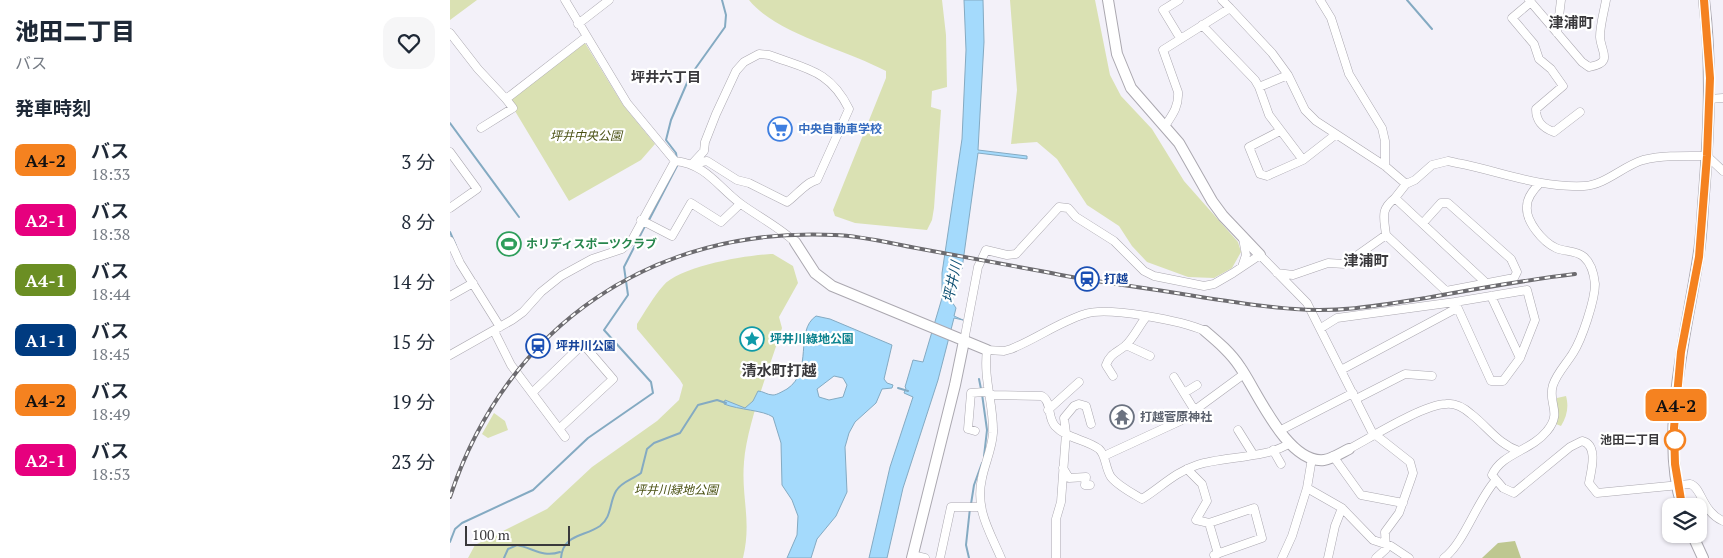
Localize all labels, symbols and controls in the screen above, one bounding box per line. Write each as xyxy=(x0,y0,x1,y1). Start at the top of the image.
district label: 津浦町 xyxy=(1548,12,1594,32)
text: 池田二丁目 xyxy=(15,15,135,47)
button: heart xyxy=(383,17,435,69)
text: バス xyxy=(15,52,47,74)
district label: 坪井六丁目 xyxy=(631,67,701,86)
text: 発車時刻 xyxy=(15,95,91,120)
supermarket icon: 中央自動車学校 xyxy=(767,116,793,142)
place label: 中央自動車学校 xyxy=(798,121,882,136)
park label: 坪井中央公園 xyxy=(550,128,624,143)
text: バス xyxy=(91,138,129,163)
text: A4-2 xyxy=(25,148,66,172)
text: 3 分 xyxy=(401,149,435,174)
text: 18:33 xyxy=(91,163,130,185)
text: バス xyxy=(91,198,129,223)
text: A2-1 xyxy=(25,208,66,232)
text: 8 分 xyxy=(401,209,435,234)
text: 18:38 xyxy=(91,223,130,245)
sports icon: ホリディスポーツクラブ xyxy=(496,231,522,257)
place label: ホリディスポーツクラブ xyxy=(526,236,657,251)
district label: 津浦町 xyxy=(1343,250,1389,270)
water label: 坪井川 xyxy=(938,257,966,304)
text: バス xyxy=(91,258,129,283)
station icon: 打越 xyxy=(1074,266,1100,292)
text: A4-1 xyxy=(25,268,66,292)
text: 14 分 xyxy=(391,269,435,294)
place label: 打越 xyxy=(1104,271,1128,286)
text: 18:44 xyxy=(91,283,130,305)
text: バス xyxy=(91,318,129,343)
place icon: 坪井川綠地公園 xyxy=(739,326,765,352)
text: A1-1 xyxy=(25,328,66,352)
text: 15 分 xyxy=(391,329,435,354)
place label: 坪井川綠地公園 xyxy=(770,331,854,346)
station icon: 坪井川公園 xyxy=(525,333,551,359)
place label: 坪井川公園 xyxy=(556,338,616,353)
text: 18:45 xyxy=(91,343,130,365)
district label: 清水町打越 xyxy=(741,360,817,380)
text: バス xyxy=(91,378,129,403)
text: A4-2 xyxy=(25,388,66,412)
text: 19 分 xyxy=(391,389,435,414)
line badge: A4-2 xyxy=(1641,389,1711,421)
text: A4-2 xyxy=(1656,393,1696,417)
text: 18:49 xyxy=(91,403,130,425)
temple icon: 打越菅原神社 xyxy=(1109,404,1135,430)
place label: 打越菅原神社 xyxy=(1140,409,1212,424)
marker: 池田二丁目 xyxy=(1664,429,1686,451)
place label: 池田二丁目 xyxy=(1600,432,1660,447)
text: バス xyxy=(91,438,129,463)
text: A2-1 xyxy=(25,448,66,472)
text: 23 分 xyxy=(391,449,435,474)
text: 18:53 xyxy=(91,463,130,485)
park label: 坪井川緑地公園 xyxy=(634,482,720,497)
map controls xyxy=(1662,498,1707,543)
button: layers xyxy=(1662,498,1707,543)
scale bar xyxy=(465,523,570,546)
text: 100 m xyxy=(472,525,510,544)

